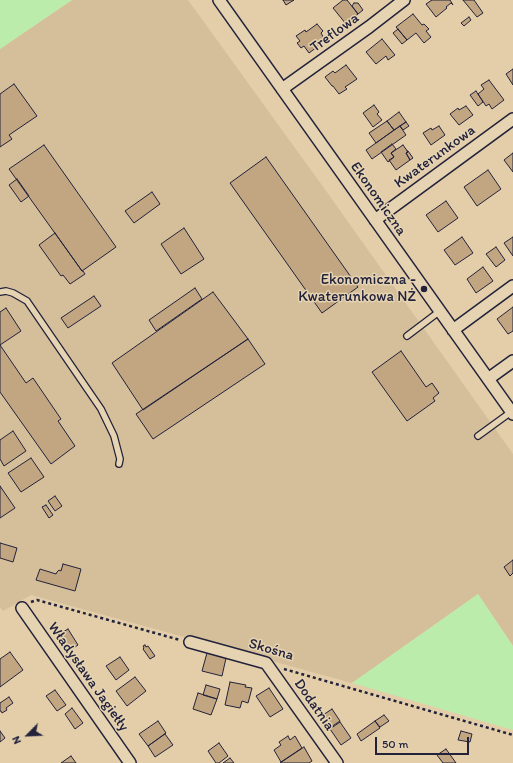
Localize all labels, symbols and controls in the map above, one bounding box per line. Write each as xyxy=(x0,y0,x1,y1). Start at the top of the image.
street label: Treflowa xyxy=(307,9,363,57)
street label: Kwaterunkowa xyxy=(391,122,479,192)
street label: Ekonomiczna xyxy=(346,159,410,239)
place label: Ekonomiczna - Kwaterunkowa NŻ xyxy=(298,271,416,306)
marker: Ekonomiczna - Kwaterunkowa NŻ xyxy=(419,284,429,294)
street label: Władysława Jagiełły xyxy=(44,619,132,735)
street label: Skośna xyxy=(247,635,295,665)
street label: Dodatnia xyxy=(290,676,338,734)
north arrow xyxy=(8,715,48,755)
scale bar xyxy=(377,729,471,755)
text: N xyxy=(9,734,24,746)
text: 50 m xyxy=(382,737,408,751)

